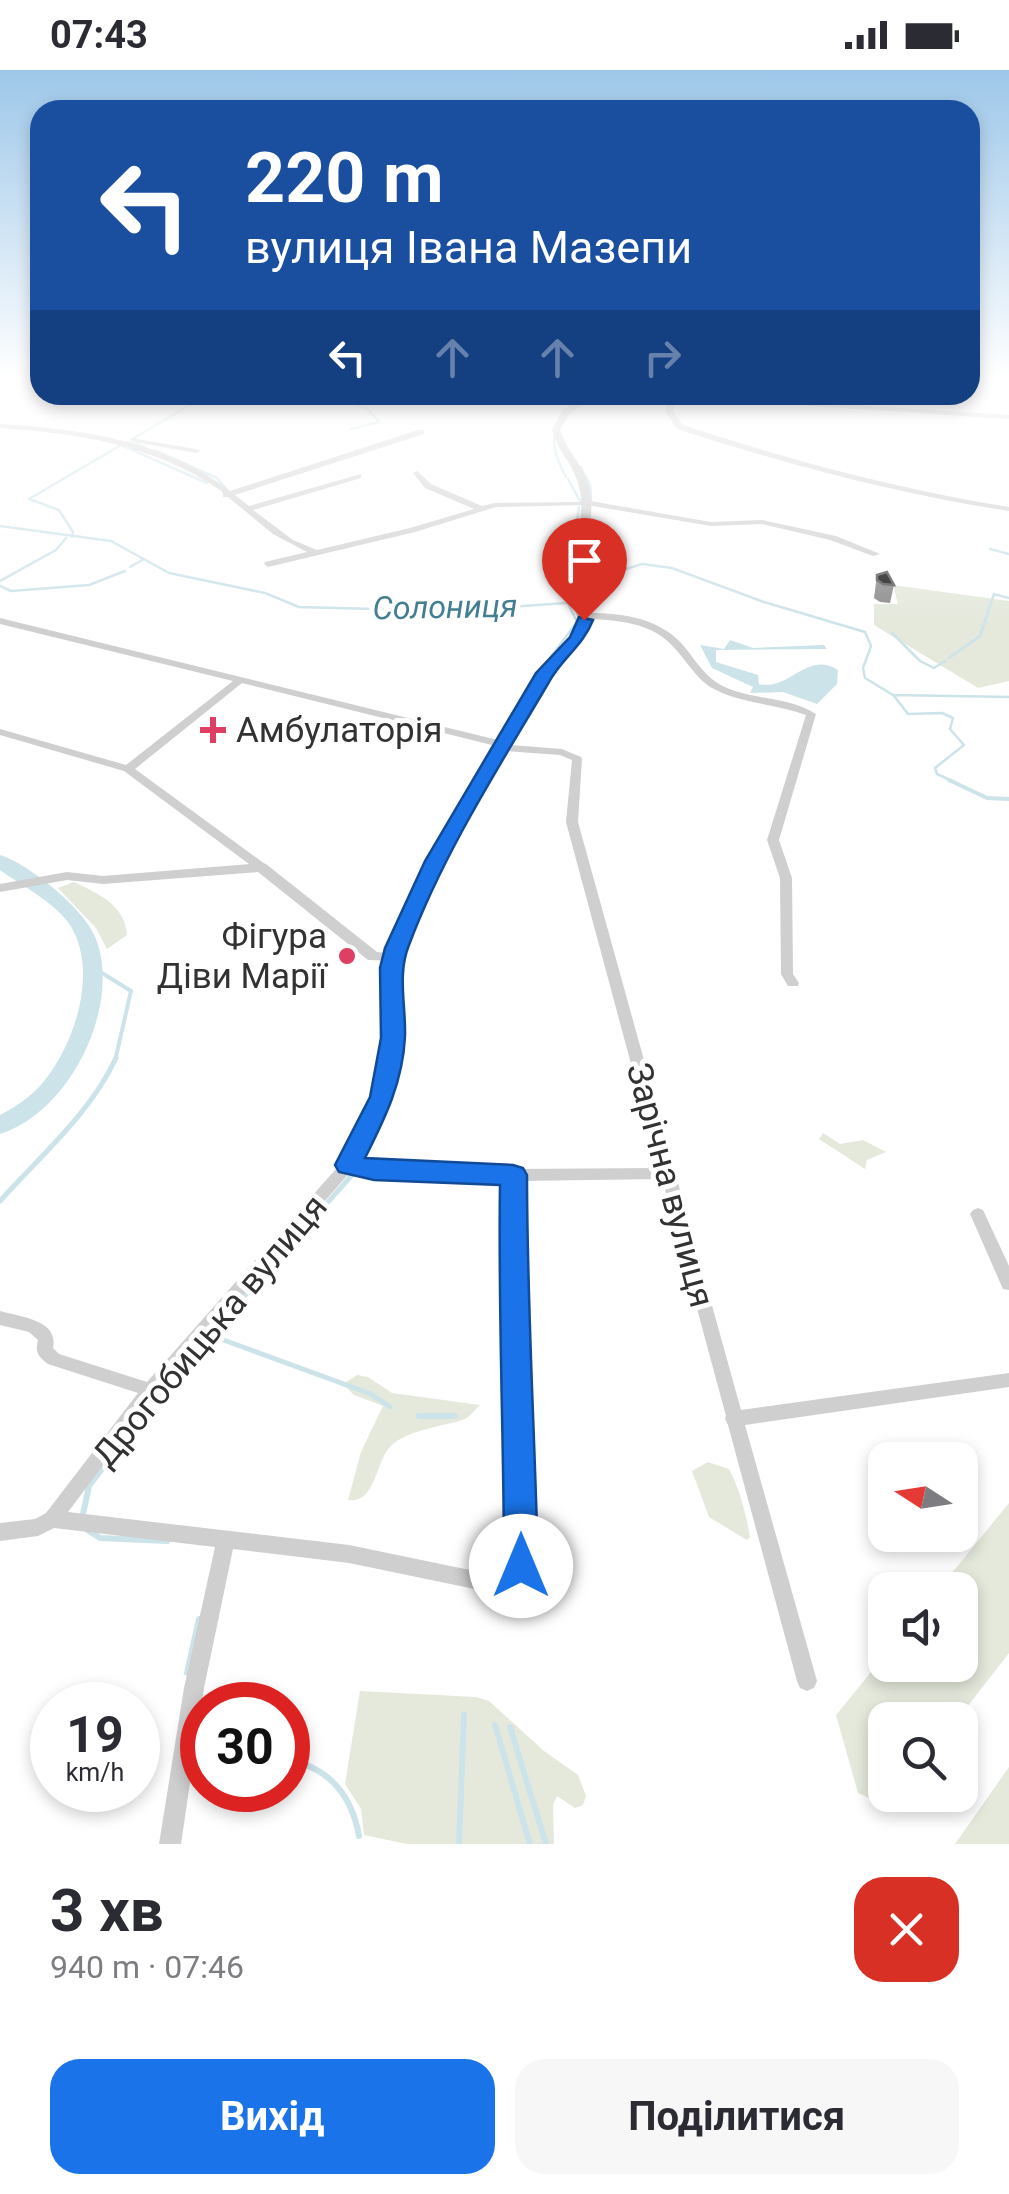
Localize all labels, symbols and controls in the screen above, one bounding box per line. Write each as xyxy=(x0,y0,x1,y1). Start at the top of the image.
text: 07:43 xyxy=(50,13,148,57)
text: 220 m xyxy=(245,137,444,219)
icon: left xyxy=(80,140,210,270)
text: вулиця Івана Мазепи xyxy=(245,221,692,274)
icon: left xyxy=(320,330,375,385)
icon: ahead xyxy=(425,330,480,385)
icon: ahead xyxy=(530,330,585,385)
icon: right xyxy=(635,330,690,385)
pin xyxy=(542,518,627,621)
icon: arrive xyxy=(557,533,612,588)
water label: Солониця xyxy=(372,587,518,627)
place label: Амбулаторія xyxy=(236,710,442,751)
marker: Амбулаторія xyxy=(200,717,226,743)
place label: Фігура Діви Марії xyxy=(157,916,328,997)
marker: Фігура Діви Марії xyxy=(336,945,358,967)
street label: Зарічна вулиця xyxy=(618,1058,722,1312)
street label: Дрогобицька вулиця xyxy=(84,1187,336,1475)
north arrow xyxy=(868,1442,978,1552)
map controls xyxy=(868,1442,978,1812)
position arrow xyxy=(469,1514,573,1618)
button: sound xyxy=(868,1572,978,1682)
speed limit sign: 30 xyxy=(180,1682,310,1812)
button: search xyxy=(868,1702,978,1812)
text: 19 xyxy=(66,1706,124,1764)
text: km/h xyxy=(66,1758,124,1787)
text: 3 хв xyxy=(50,1875,164,1946)
button: close xyxy=(854,1877,959,1982)
text: 940 m · 07:46 xyxy=(50,1948,244,1986)
button: Вихід xyxy=(50,2059,495,2174)
button: Поділитися xyxy=(515,2059,959,2174)

